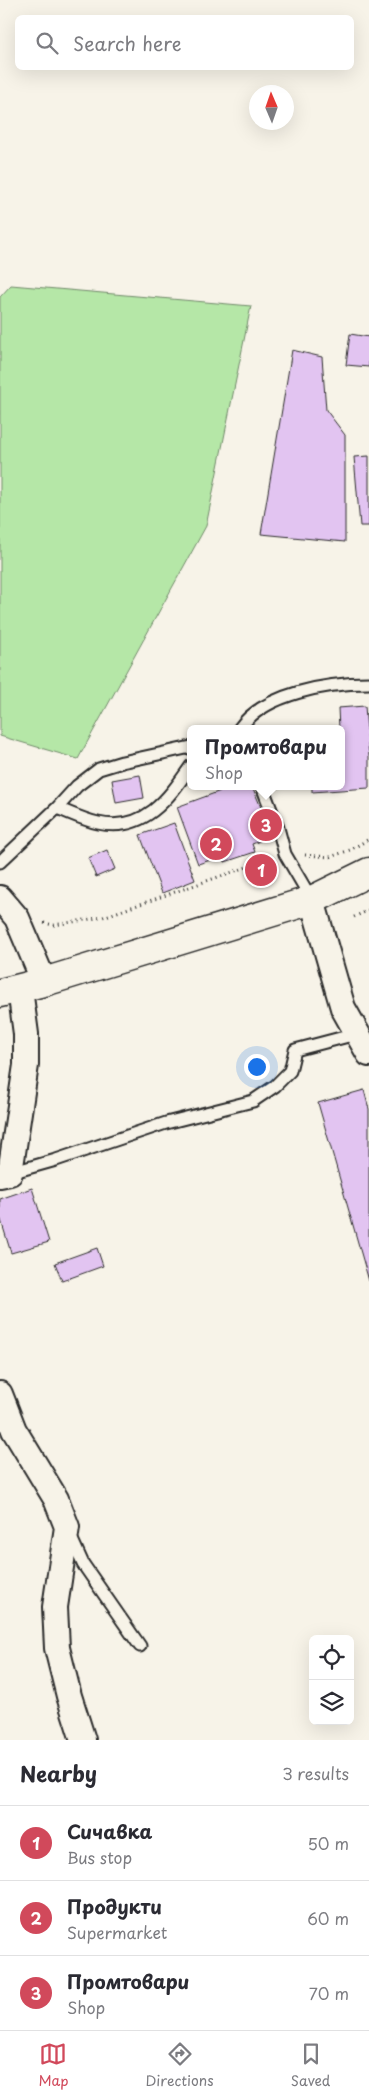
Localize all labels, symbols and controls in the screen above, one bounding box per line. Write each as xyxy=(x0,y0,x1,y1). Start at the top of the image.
search box xyxy=(15,15,354,70)
icon: search xyxy=(33,29,61,57)
text: Search here xyxy=(73,29,182,57)
north arrow xyxy=(249,85,294,130)
popup xyxy=(187,725,345,790)
text: Промтовари xyxy=(205,732,327,760)
text: Shop xyxy=(205,760,243,784)
pin: 3 xyxy=(250,806,282,844)
pin: 2 xyxy=(200,825,232,863)
pin: 1 xyxy=(245,851,277,889)
your location xyxy=(244,1054,270,1080)
map controls xyxy=(309,1635,354,1725)
button: locate xyxy=(309,1635,354,1680)
button: layers xyxy=(309,1680,354,1725)
text: Nearby xyxy=(20,1757,97,1789)
text: 3 results xyxy=(282,1761,349,1785)
text: Сичавка xyxy=(67,1817,152,1845)
text: 1 xyxy=(32,1831,40,1855)
text: 50 m xyxy=(308,1831,349,1855)
text: Bus stop xyxy=(67,1845,132,1869)
text: Продукти xyxy=(67,1892,162,1920)
text: 2 xyxy=(30,1906,42,1930)
text: 60 m xyxy=(307,1906,349,1930)
text: Supermarket xyxy=(67,1920,167,1944)
text: Промтовари xyxy=(67,1967,190,1995)
text: 3 xyxy=(31,1981,41,2005)
text: 70 m xyxy=(309,1981,349,2005)
text: Shop xyxy=(67,1995,105,2019)
tab: Map xyxy=(39,2040,68,2091)
tab: Directions xyxy=(146,2040,214,2091)
tab: Saved xyxy=(291,2040,330,2091)

